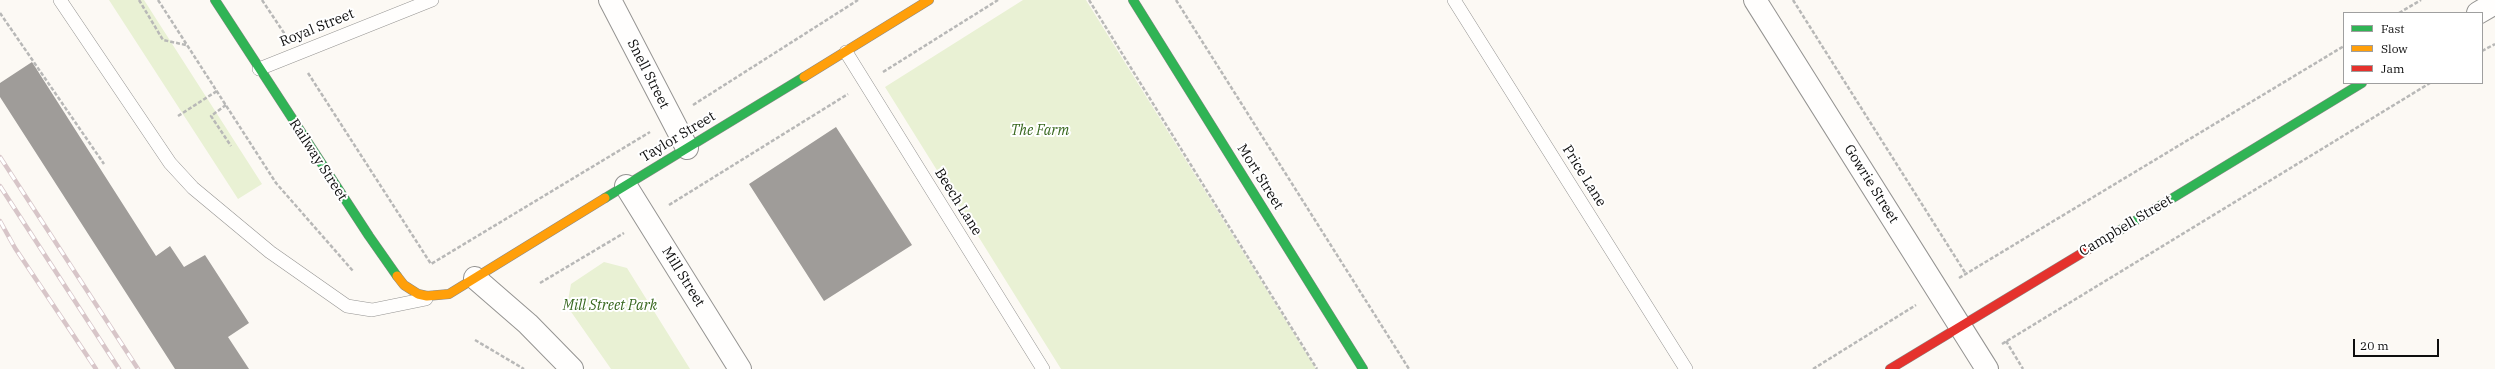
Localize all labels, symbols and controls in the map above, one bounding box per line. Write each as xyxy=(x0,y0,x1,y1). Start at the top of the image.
street label: Royal Street xyxy=(277,5,357,51)
legend xyxy=(2343,12,2483,84)
text: Fast xyxy=(2381,21,2405,36)
street label: Snell Street xyxy=(623,36,673,112)
text: Slow xyxy=(2381,41,2408,56)
text: Jam xyxy=(2381,61,2404,76)
street label: Taylor Street xyxy=(637,108,719,166)
street label: Railway Street xyxy=(285,116,351,204)
park label: The Farm xyxy=(1011,123,1069,139)
street label: Mort Street xyxy=(1233,141,1287,213)
street label: Price Lane xyxy=(1558,142,1610,210)
street label: Gowrie Street xyxy=(1840,142,1902,226)
street label: Beech Lane xyxy=(931,165,985,239)
street label: Campbell Street xyxy=(2076,192,2176,260)
street label: Mill Street xyxy=(658,244,708,310)
park label: Mill Street Park xyxy=(563,298,657,314)
scale bar xyxy=(2355,331,2441,357)
text: 20 m xyxy=(2360,338,2389,353)

